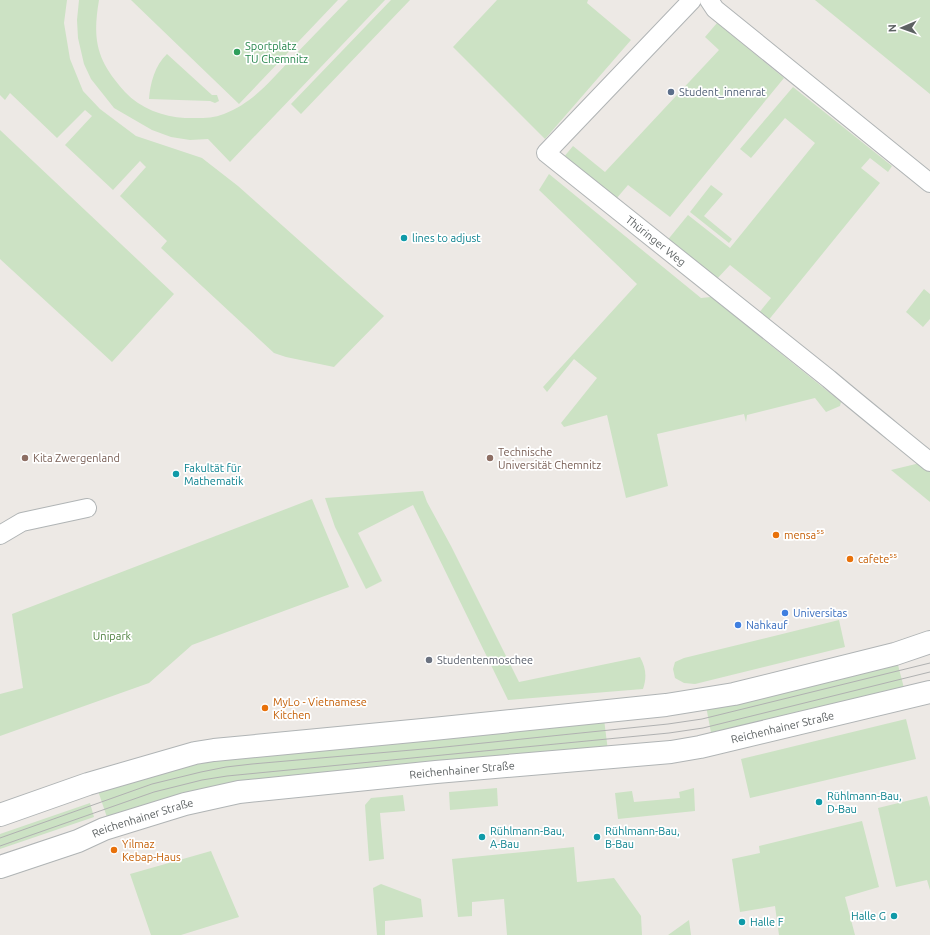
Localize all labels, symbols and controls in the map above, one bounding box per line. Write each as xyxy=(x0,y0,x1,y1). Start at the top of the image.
north arrow xyxy=(882,8,922,48)
text: N xyxy=(886,24,898,33)
place label: Sportplatz TU Chemnitz xyxy=(245,40,308,65)
marker: Sportplatz TU Chemnitz xyxy=(232,47,242,57)
place label: Student_innenrat xyxy=(679,86,766,98)
marker: Student_innenrat xyxy=(666,87,676,97)
street label: Thüringer Weg xyxy=(623,213,688,268)
place label: lines to adjust xyxy=(412,232,481,244)
marker: lines to adjust xyxy=(399,233,409,243)
place label: Technische Universität Chemnitz xyxy=(498,446,601,471)
place label: Kita Zwergenland xyxy=(33,452,120,464)
marker: Kita Zwergenland xyxy=(20,453,30,463)
marker: Technische Universität Chemnitz xyxy=(485,453,495,463)
place label: Fakultät für Mathematik xyxy=(184,462,244,487)
marker: Fakultät für Mathematik xyxy=(171,469,181,479)
place label: mensa⁵⁵ xyxy=(784,529,824,541)
marker: mensa⁵⁵ xyxy=(771,530,781,540)
place label: cafete⁵⁵ xyxy=(858,553,897,565)
marker: cafete⁵⁵ xyxy=(845,554,855,564)
place label: Universitas xyxy=(793,607,847,619)
marker: Universitas xyxy=(780,608,790,618)
place label: Nahkauf xyxy=(746,619,788,631)
marker: Nahkauf xyxy=(733,620,743,630)
park label: Unipark xyxy=(93,630,132,642)
place label: Studentenmoschee xyxy=(437,654,533,666)
marker: Studentenmoschee xyxy=(424,655,434,665)
place label: MyLo - Vietnamese Kitchen xyxy=(273,696,367,721)
marker: MyLo - Vietnamese Kitchen xyxy=(260,703,270,713)
street label: Reichenhainer Straße xyxy=(730,709,835,745)
street label: Reichenhainer Straße xyxy=(409,759,515,781)
place label: Rühlmann-Bau, D-Bau xyxy=(827,790,902,815)
street label: Reichenhainer Straße xyxy=(90,796,194,840)
marker: Rühlmann-Bau, D-Bau xyxy=(814,797,824,807)
place label: Rühlmann-Bau, A-Bau xyxy=(490,825,565,850)
place label: Rühlmann-Bau, B-Bau xyxy=(605,825,680,850)
marker: Rühlmann-Bau, A-Bau xyxy=(477,832,487,842)
marker: Rühlmann-Bau, B-Bau xyxy=(592,832,602,842)
place label: Yilmaz Kebap-Haus xyxy=(122,838,181,863)
marker: Yilmaz Kebap-Haus xyxy=(109,845,119,855)
place label: Halle G xyxy=(851,910,886,922)
marker: Halle G xyxy=(889,911,899,921)
place label: Halle F xyxy=(750,916,784,928)
marker: Halle F xyxy=(737,917,747,927)

